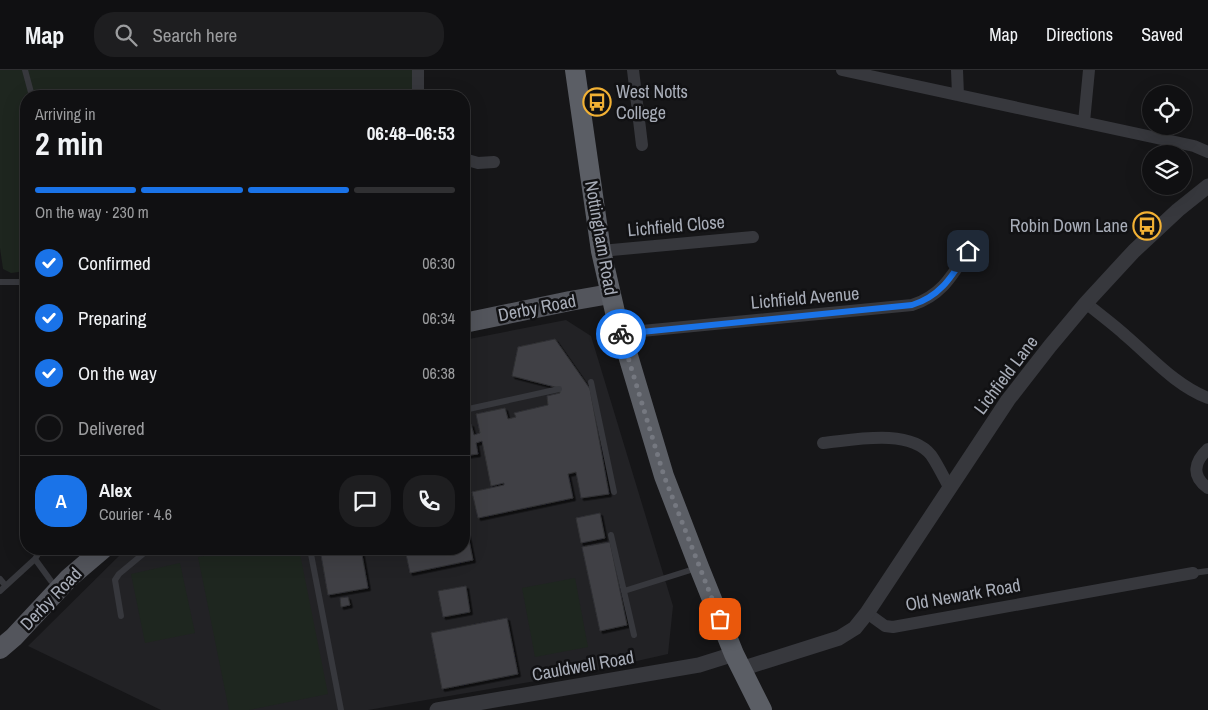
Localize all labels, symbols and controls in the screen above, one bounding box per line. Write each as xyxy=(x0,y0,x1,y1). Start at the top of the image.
search box xyxy=(94,12,444,57)
text: Map xyxy=(25,19,64,51)
icon: search xyxy=(112,21,140,49)
text: Search here xyxy=(152,22,237,48)
text: Map xyxy=(989,22,1018,47)
text: Directions xyxy=(1046,22,1113,47)
text: Saved xyxy=(1141,22,1183,47)
place label: West Notts College xyxy=(616,79,688,125)
map controls xyxy=(1142,85,1192,195)
button: locate xyxy=(1142,85,1192,135)
bus stop icon: West Notts College xyxy=(582,87,612,117)
text: Arriving in xyxy=(35,103,96,125)
text: 06:48–06:53 xyxy=(367,120,455,146)
text: 2 min xyxy=(35,122,104,165)
button: layers xyxy=(1142,145,1192,195)
street label: Nottingham Road xyxy=(579,179,624,297)
text: On the way · 230 m xyxy=(35,201,149,223)
street label: Lichfield Close xyxy=(626,209,726,242)
bus stop icon: Robin Down Lane xyxy=(1132,211,1162,241)
place label: Robin Down Lane xyxy=(1010,213,1128,238)
pin xyxy=(947,230,989,272)
icon: home xyxy=(954,237,982,265)
icon: check xyxy=(35,249,63,277)
text: Confirmed xyxy=(78,250,151,276)
text: 06:30 xyxy=(422,252,455,274)
street label: Lichfield Avenue xyxy=(750,280,860,315)
street label: Derby Road xyxy=(496,288,578,327)
icon: check xyxy=(35,304,63,332)
text: Preparing xyxy=(78,305,146,331)
text: 06:34 xyxy=(422,307,455,329)
courier xyxy=(596,309,646,359)
icon: bike xyxy=(607,320,635,348)
street label: Lichfield Lane xyxy=(968,330,1043,419)
icon: check xyxy=(35,359,63,387)
text: On the way xyxy=(78,360,157,386)
text: 06:38 xyxy=(422,362,455,384)
text: Delivered xyxy=(78,415,145,441)
button: chat xyxy=(339,475,391,527)
button: phone xyxy=(403,475,455,527)
text: Alex xyxy=(99,477,132,503)
text: A xyxy=(55,488,67,514)
text: Courier · 4.6 xyxy=(99,503,172,525)
street label: Derby Road xyxy=(14,562,87,636)
street label: Old Newark Road xyxy=(903,572,1022,617)
pin xyxy=(699,598,741,640)
icon: bag xyxy=(706,605,734,633)
street label: Cauldwell Road xyxy=(530,644,636,687)

